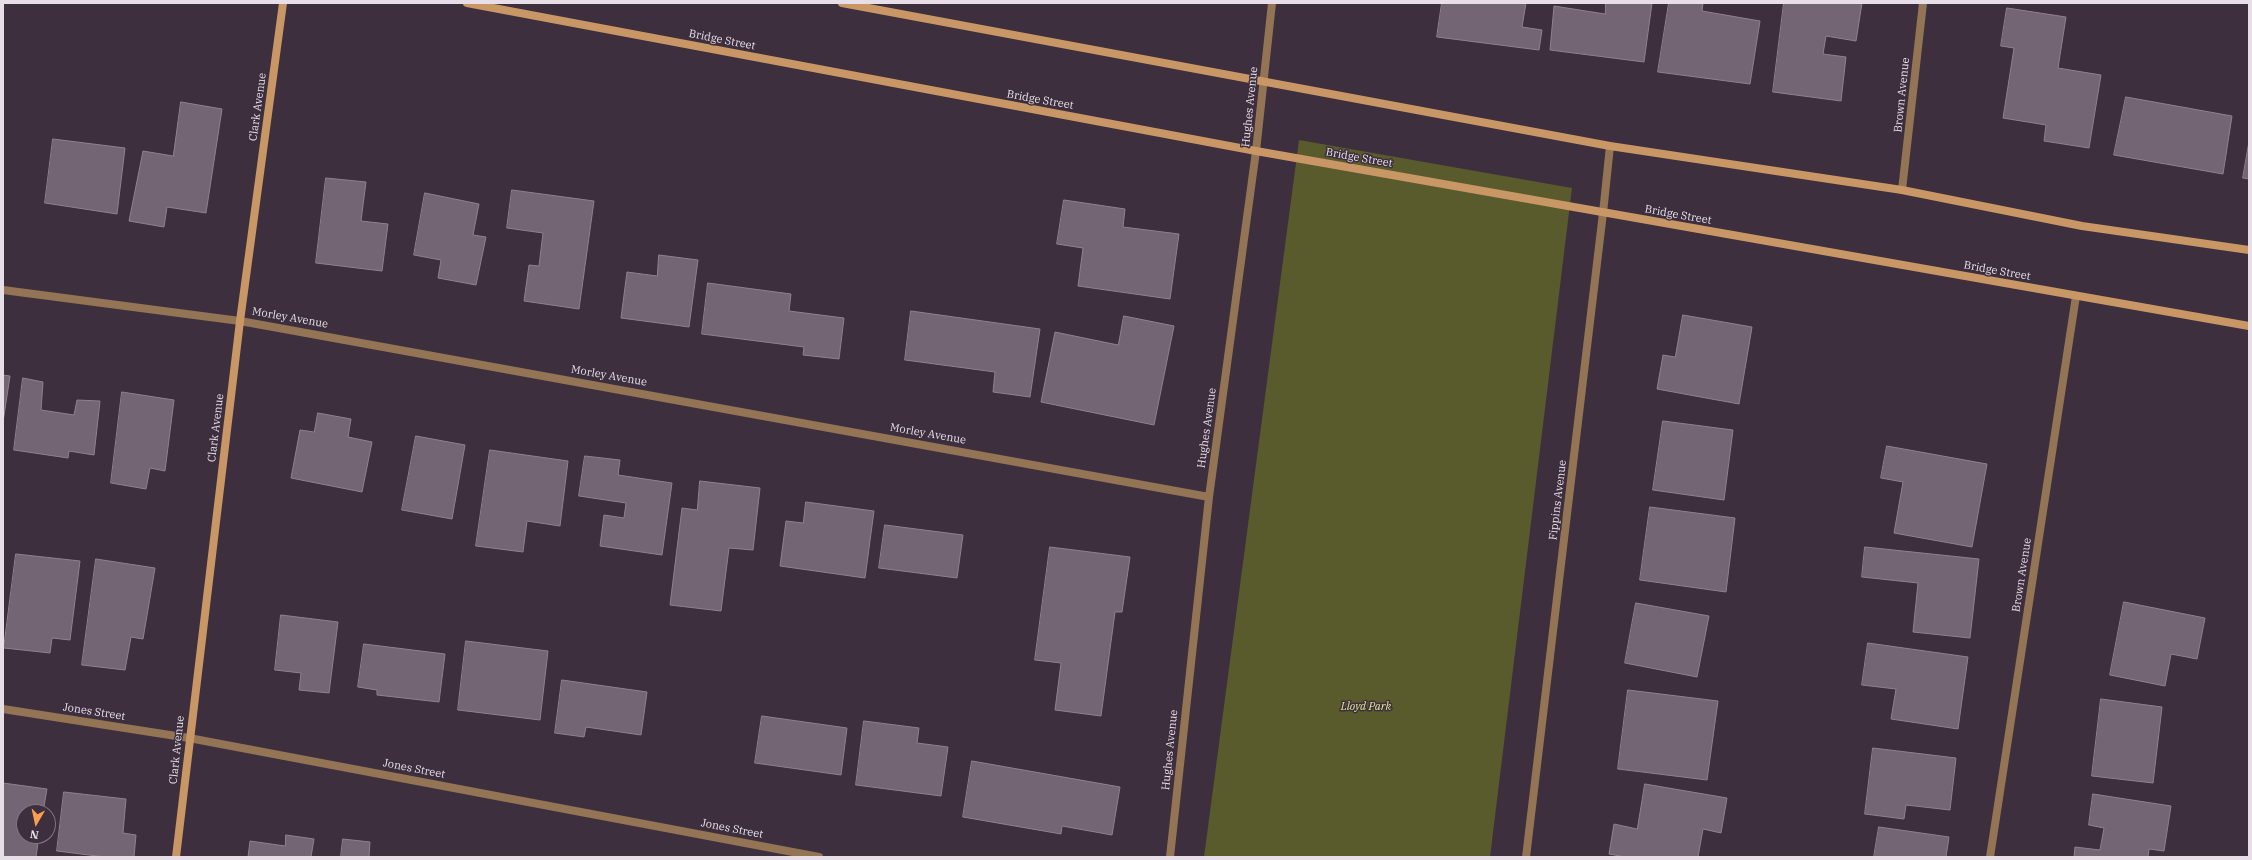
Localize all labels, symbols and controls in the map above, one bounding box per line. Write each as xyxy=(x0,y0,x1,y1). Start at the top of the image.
street label: Bridge Street xyxy=(688,27,756,53)
street label: Brown Avenue xyxy=(1892,57,1912,133)
street label: Hughes Avenue xyxy=(1239,66,1261,148)
street label: Clark Avenue xyxy=(247,72,269,142)
street label: Bridge Street xyxy=(1006,88,1074,112)
street label: Bridge Street xyxy=(1325,146,1393,170)
street label: Bridge Street xyxy=(1644,203,1712,227)
street label: Bridge Street xyxy=(1963,259,2031,283)
street label: Morley Avenue xyxy=(251,305,329,331)
street label: Morley Avenue xyxy=(570,363,648,389)
street label: Hughes Avenue xyxy=(1195,387,1219,469)
street label: Clark Avenue xyxy=(205,393,227,463)
street label: Morley Avenue xyxy=(889,421,967,447)
street label: Fippins Avenue xyxy=(1547,459,1569,541)
street label: Brown Avenue xyxy=(2010,537,2034,613)
park label: Lloyd Park xyxy=(1341,700,1391,714)
street label: Jones Street xyxy=(62,701,126,723)
street label: Hughes Avenue xyxy=(1159,709,1181,791)
street label: Clark Avenue xyxy=(167,715,187,785)
street label: Jones Street xyxy=(382,757,446,781)
north arrow xyxy=(16,804,56,844)
street label: Jones Street xyxy=(700,817,764,841)
text: N xyxy=(29,827,40,842)

